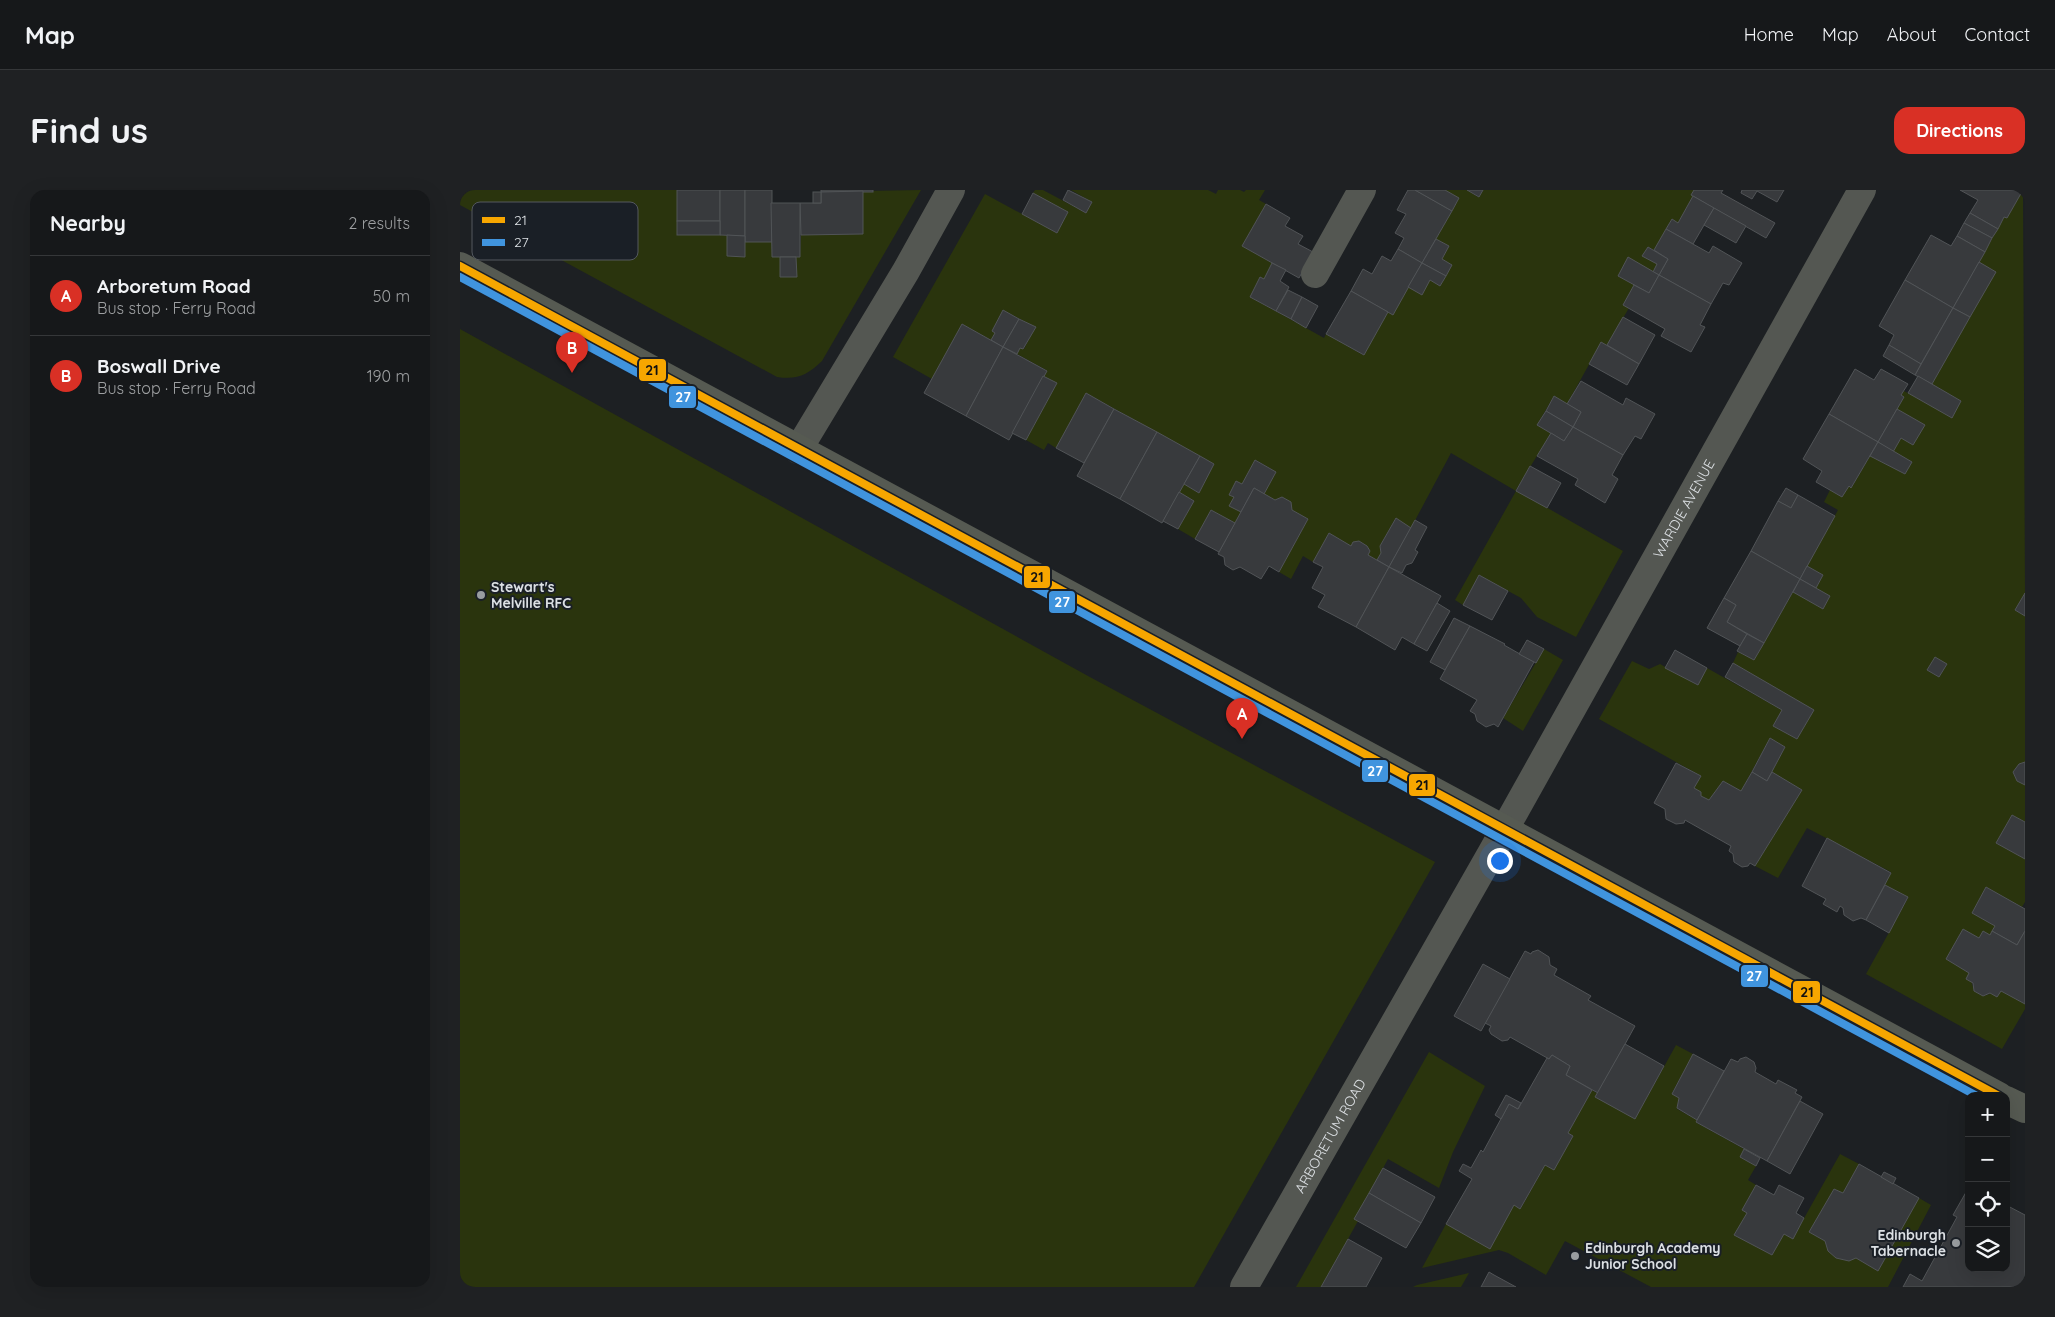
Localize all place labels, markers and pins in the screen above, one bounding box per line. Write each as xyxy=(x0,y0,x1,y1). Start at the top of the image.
pin: B xyxy=(556,332,588,373)
place label: Stewart's Melville RFC xyxy=(491,578,571,612)
marker: Stewart's Melville RFC xyxy=(475,589,487,601)
pin: A xyxy=(1226,698,1258,739)
place label: Edinburgh Tabernacle xyxy=(1870,1226,1946,1260)
marker: Edinburgh Tabernacle xyxy=(1950,1237,1962,1249)
place label: Edinburgh Academy Junior School xyxy=(1585,1239,1720,1273)
marker: Edinburgh Academy Junior School xyxy=(1569,1250,1581,1262)

